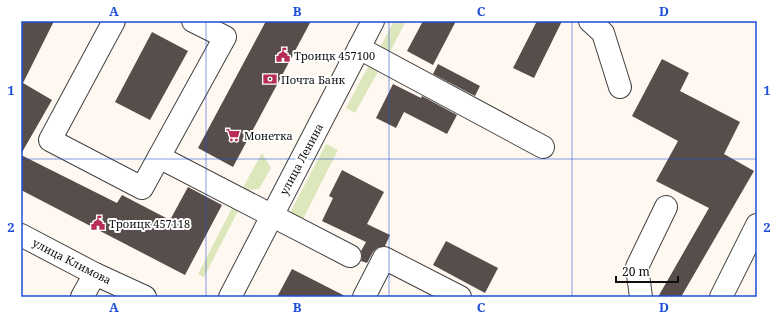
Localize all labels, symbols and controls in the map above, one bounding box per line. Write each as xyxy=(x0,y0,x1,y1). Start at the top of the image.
text: A xyxy=(109,2,119,20)
text: B xyxy=(293,2,302,20)
text: C xyxy=(477,2,486,20)
text: D xyxy=(659,2,669,20)
public building icon: Троицк 457100 xyxy=(275,47,291,63)
place label: Троицк 457100 xyxy=(294,48,375,63)
bank icon: Почта Банк xyxy=(262,71,278,87)
place label: Почта Банк xyxy=(281,72,345,87)
text: 1 xyxy=(7,81,15,99)
text: 1 xyxy=(763,81,771,99)
street label: улица Ленина xyxy=(276,121,326,197)
supermarket icon: Монетка xyxy=(225,127,241,143)
place label: Монетка xyxy=(244,128,293,143)
public building icon: Троицк 457118 xyxy=(90,215,106,231)
place label: Троицк 457118 xyxy=(109,216,190,231)
text: 2 xyxy=(7,218,15,236)
text: 2 xyxy=(763,218,771,236)
street label: улица Климова xyxy=(30,235,114,287)
scale bar xyxy=(616,258,678,284)
text: 20 m xyxy=(622,263,650,280)
text: A xyxy=(109,298,119,316)
text: B xyxy=(293,298,302,316)
text: C xyxy=(477,298,486,316)
text: D xyxy=(659,298,669,316)

